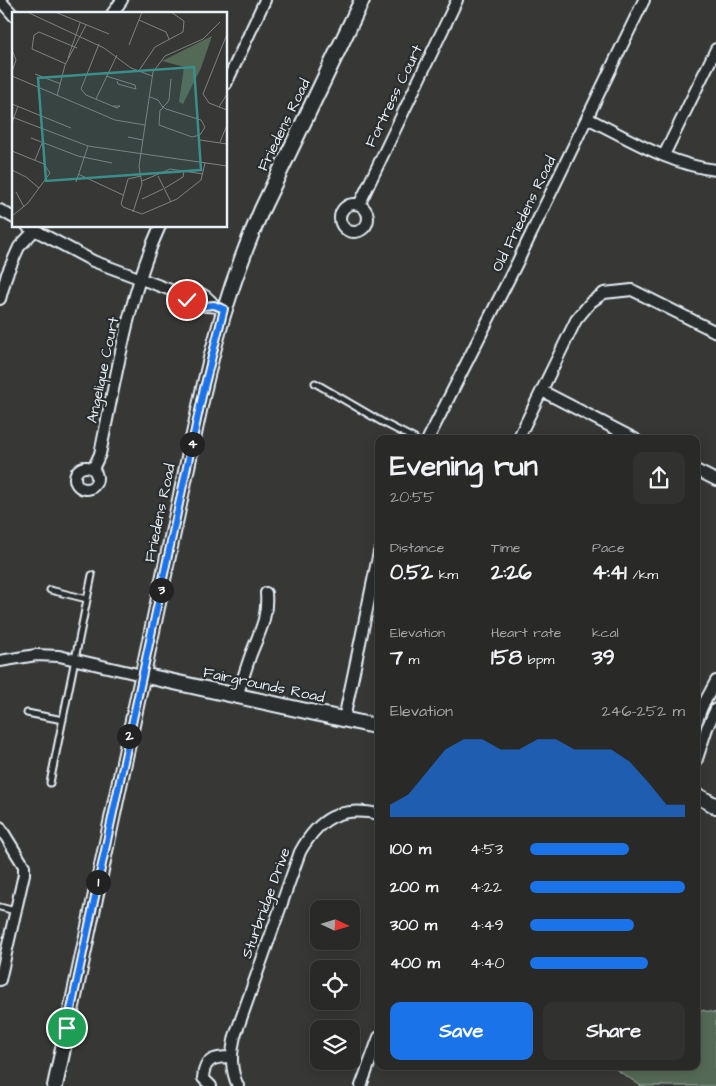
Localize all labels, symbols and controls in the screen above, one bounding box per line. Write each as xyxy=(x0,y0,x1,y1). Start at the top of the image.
inset map xyxy=(12,12,228,228)
street label: Fortress Court xyxy=(360,41,428,151)
street label: Friedens Road xyxy=(253,75,316,175)
street label: Old Friedens Road xyxy=(487,152,561,275)
pin xyxy=(166,279,208,321)
icon: check xyxy=(173,286,201,314)
street label: Angelique Court xyxy=(81,315,125,425)
pin: 4 xyxy=(180,432,204,456)
text: 4 xyxy=(188,434,197,454)
text: Evening run xyxy=(390,447,538,486)
button: share xyxy=(633,452,685,504)
street label: Friedens Road xyxy=(139,461,181,564)
text: 20:55 xyxy=(390,486,435,508)
text: Distance xyxy=(390,538,444,558)
text: Time xyxy=(491,538,520,558)
text: Pace xyxy=(592,538,624,558)
text: 0.52 xyxy=(390,558,433,587)
text: 2:26 xyxy=(491,558,532,587)
text: 4:41 xyxy=(592,558,627,587)
text: km xyxy=(433,565,458,585)
text: /km xyxy=(627,565,658,585)
pin: 3 xyxy=(148,578,174,602)
text: 3 xyxy=(158,580,165,600)
text: Elevation xyxy=(390,623,445,643)
text: Heart rate xyxy=(491,623,561,643)
text: kcal xyxy=(592,623,619,643)
text: 7 xyxy=(390,643,403,672)
text: 158 xyxy=(491,643,522,672)
text: 39 xyxy=(592,643,615,672)
text: m xyxy=(403,650,419,670)
text: bpm xyxy=(522,650,554,670)
street label: Fairgrounds Road xyxy=(201,662,327,709)
text: Elevation xyxy=(390,700,453,722)
text: 246–252 m xyxy=(601,700,685,722)
pin: 2 xyxy=(116,724,142,748)
text: 2 xyxy=(125,726,134,746)
text: 100 m xyxy=(390,838,431,860)
text: 4:53 xyxy=(470,838,503,860)
street label: Sturbridge Drive xyxy=(236,845,297,962)
pin: 1 xyxy=(86,870,110,894)
text: 1 xyxy=(98,872,99,892)
text: 200 m xyxy=(390,876,438,898)
text: 4:22 xyxy=(470,876,502,898)
north arrow xyxy=(310,900,360,950)
map controls xyxy=(310,900,360,1070)
text: 300 m xyxy=(390,914,437,936)
text: 4:49 xyxy=(470,914,504,936)
text: 400 m xyxy=(390,952,440,974)
text: 4:40 xyxy=(470,952,505,974)
button: locate xyxy=(310,960,360,1010)
button: Save xyxy=(390,1002,533,1060)
button: Share xyxy=(543,1002,685,1060)
pin xyxy=(46,1007,88,1049)
icon: arrive xyxy=(53,1014,81,1042)
button: layers xyxy=(310,1020,360,1070)

